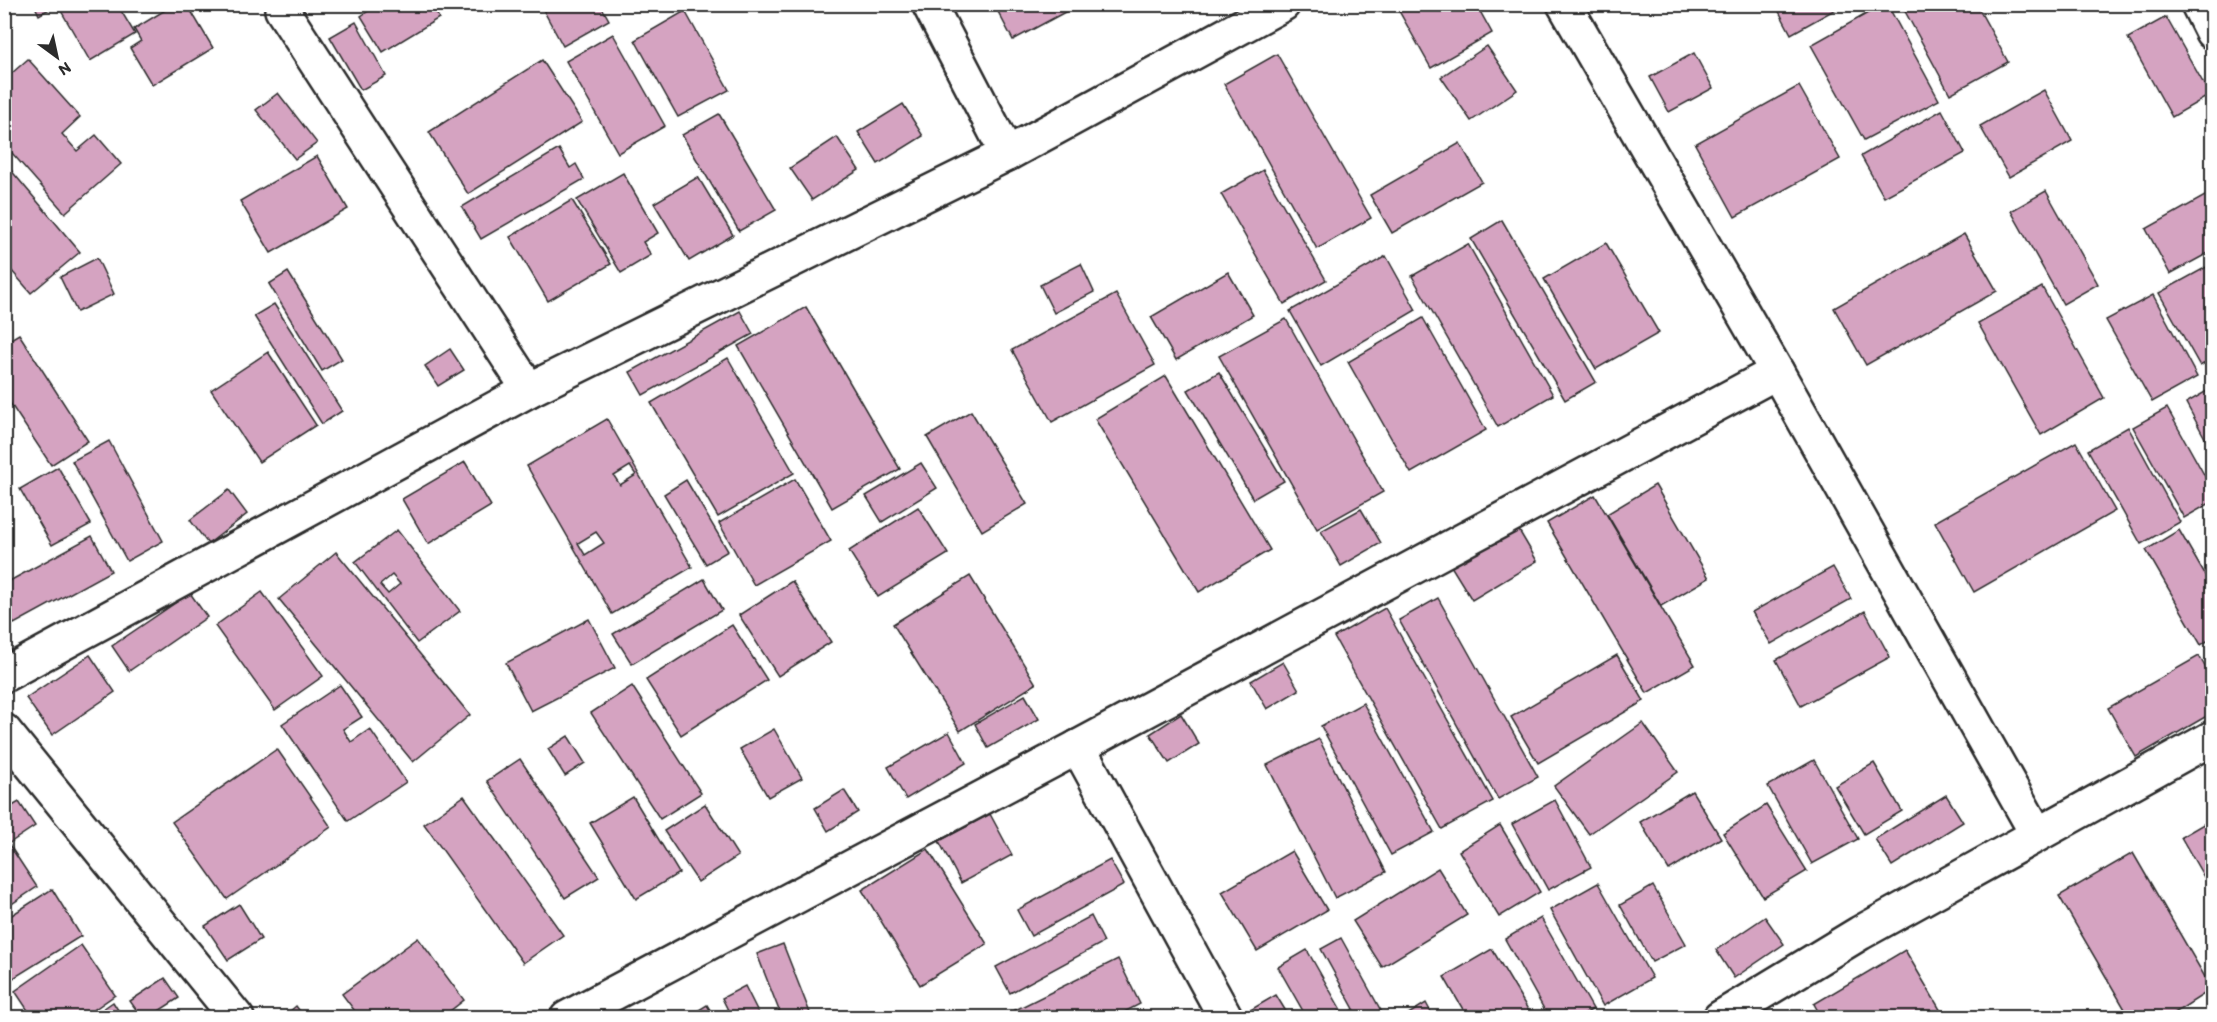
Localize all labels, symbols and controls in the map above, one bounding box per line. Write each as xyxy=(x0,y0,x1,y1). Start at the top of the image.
north arrow xyxy=(27,27,87,87)
text: N xyxy=(55,58,75,80)

